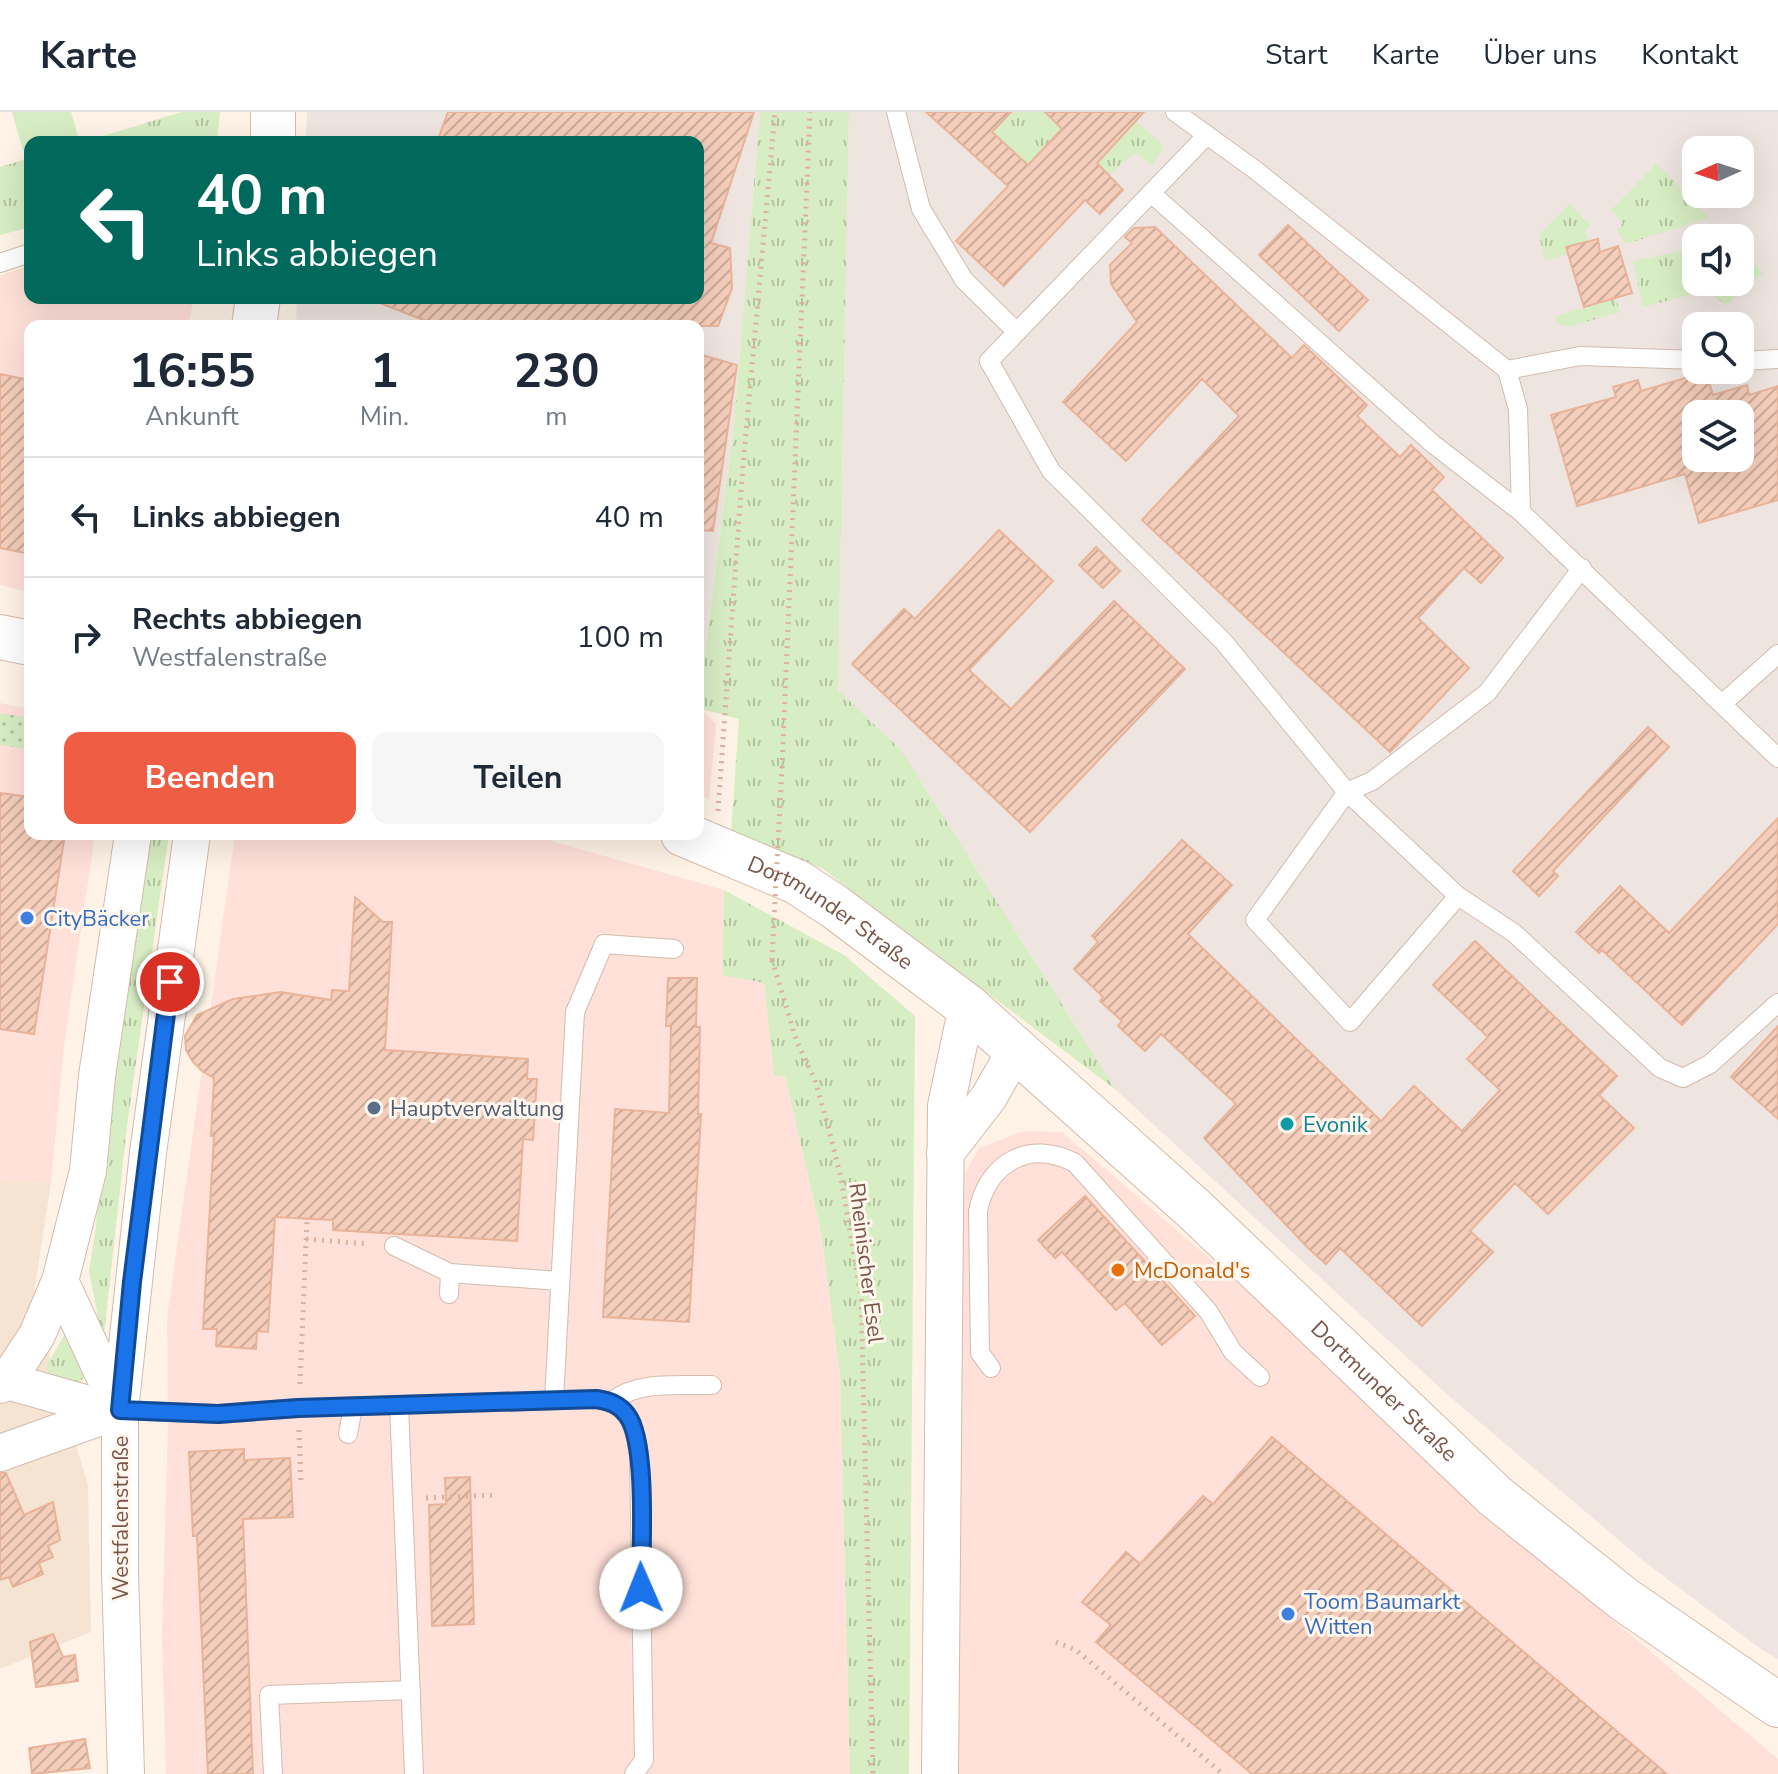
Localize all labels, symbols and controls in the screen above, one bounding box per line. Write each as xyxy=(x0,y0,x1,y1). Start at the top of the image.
text: Karte xyxy=(40,30,137,81)
text: Start xyxy=(1265,36,1328,74)
text: Karte xyxy=(1372,36,1439,74)
text: Über uns xyxy=(1483,36,1597,74)
text: Kontakt xyxy=(1641,36,1738,74)
north arrow xyxy=(1682,136,1754,208)
map controls xyxy=(1682,136,1754,472)
text: 40 m xyxy=(196,157,327,234)
icon: left xyxy=(64,168,168,272)
button: sound xyxy=(1682,224,1754,296)
text: Links abbiegen xyxy=(196,230,438,279)
button: search xyxy=(1682,312,1754,384)
text: 16:55 xyxy=(128,338,255,404)
text: 1 xyxy=(370,338,399,404)
text: 230 xyxy=(513,338,600,404)
text: Ankunft xyxy=(145,399,239,434)
text: Min. xyxy=(360,399,409,434)
text: m xyxy=(545,399,568,434)
button: layers xyxy=(1682,400,1754,472)
icon: left xyxy=(64,495,108,539)
text: Links abbiegen xyxy=(132,497,341,538)
text: 40 m xyxy=(595,497,664,538)
text: Rechts abbiegen xyxy=(132,599,363,640)
icon: right xyxy=(64,615,108,659)
text: 100 m xyxy=(577,617,664,658)
text: Westfalenstraße xyxy=(132,640,327,675)
button: Beenden xyxy=(64,732,356,824)
button: Teilen xyxy=(372,732,664,824)
street label: Dortmunder Straße xyxy=(743,849,919,977)
place label: CityBäcker xyxy=(43,904,149,934)
marker: CityBäcker xyxy=(18,909,36,927)
pin xyxy=(136,948,204,1016)
icon: arrive xyxy=(148,960,192,1004)
place label: Hauptverwaltung xyxy=(390,1094,564,1124)
marker: Hauptverwaltung xyxy=(365,1099,383,1117)
place label: Evonik xyxy=(1303,1110,1369,1140)
marker: Evonik xyxy=(1278,1115,1296,1133)
street label: Rheinischer Esel xyxy=(841,1181,891,1346)
place label: McDonald's xyxy=(1134,1256,1250,1286)
marker: McDonald's xyxy=(1109,1261,1127,1279)
street label: Dortmunder Straße xyxy=(1304,1314,1464,1469)
street label: Westfalenstraße xyxy=(106,1435,136,1601)
position arrow xyxy=(599,1546,683,1630)
place label: Toom Baumarkt Witten xyxy=(1304,1587,1460,1642)
marker: Toom Baumarkt Witten xyxy=(1279,1605,1297,1623)

